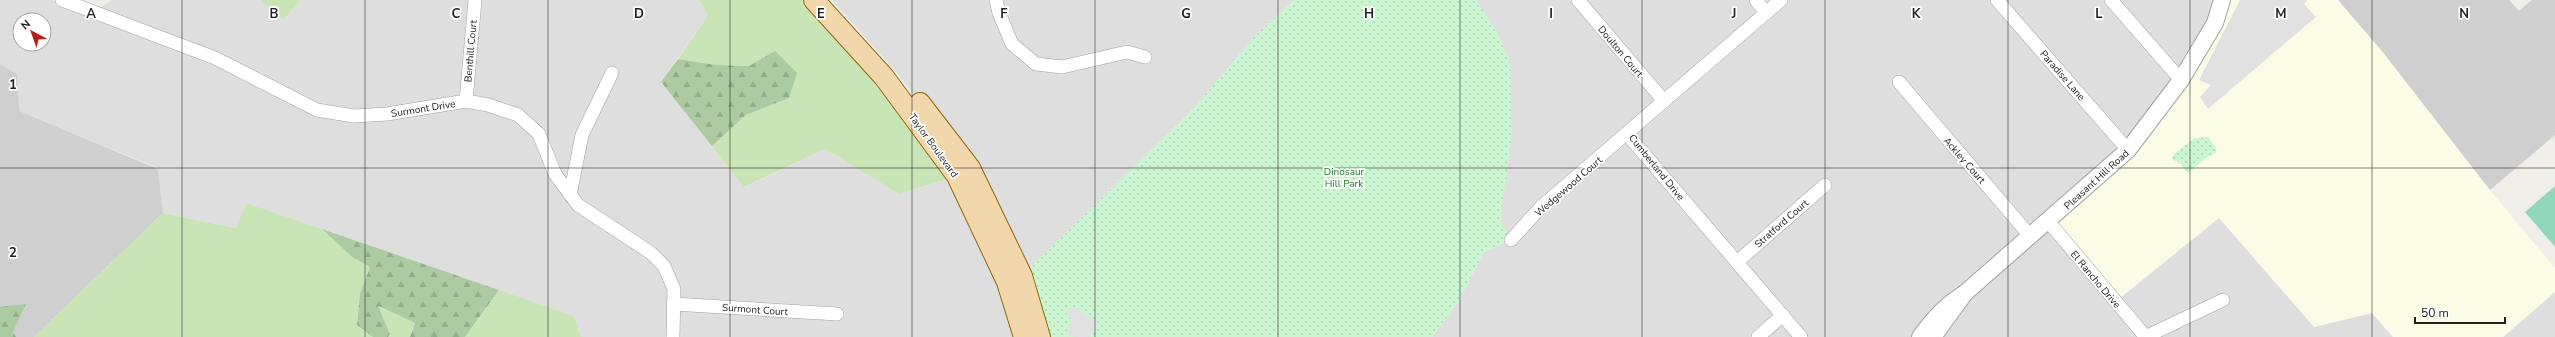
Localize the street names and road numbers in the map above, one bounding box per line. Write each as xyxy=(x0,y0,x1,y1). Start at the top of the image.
street label: Benthill Court xyxy=(461,19,481,83)
street label: Doulton Court xyxy=(1594,23,1646,81)
street label: Paradise Lane xyxy=(2036,47,2088,104)
street label: Surmont Drive xyxy=(390,97,456,121)
street label: Taylor Boulevard xyxy=(905,111,961,181)
street label: Cumberland Drive xyxy=(1625,132,1687,204)
street label: Ackley Court xyxy=(1940,134,1989,187)
street label: Pleasant Hill Road xyxy=(2061,147,2132,213)
street label: Wedgewood Court xyxy=(1532,153,1606,220)
street label: Stratford Court xyxy=(1752,196,1812,251)
street label: El Rancho Drive xyxy=(2067,248,2123,311)
street label: Surmont Court xyxy=(721,301,789,319)

